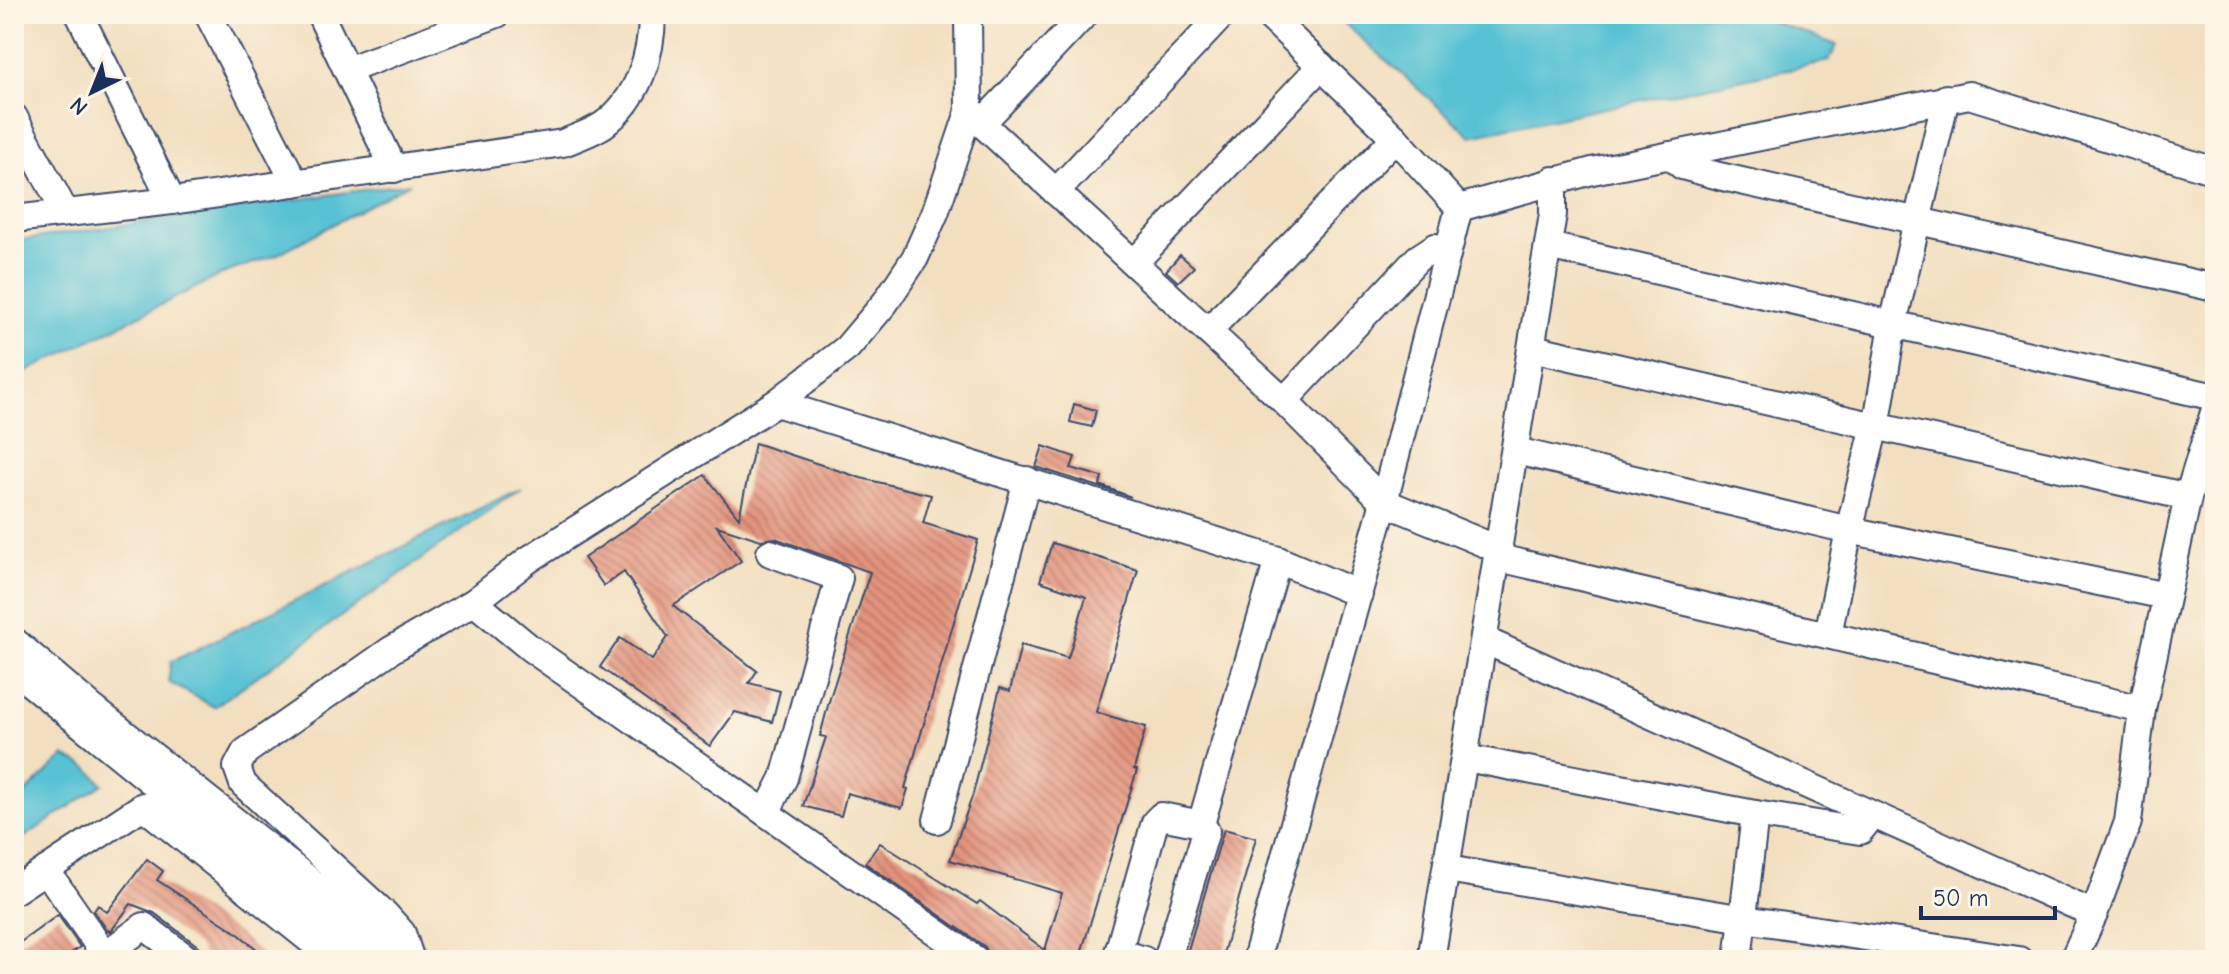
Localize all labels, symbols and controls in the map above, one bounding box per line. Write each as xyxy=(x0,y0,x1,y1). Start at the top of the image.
north arrow xyxy=(52,52,132,132)
text: N xyxy=(65,91,93,120)
scale bar xyxy=(1921,870,2055,920)
text: 50 m xyxy=(1933,884,1989,912)

